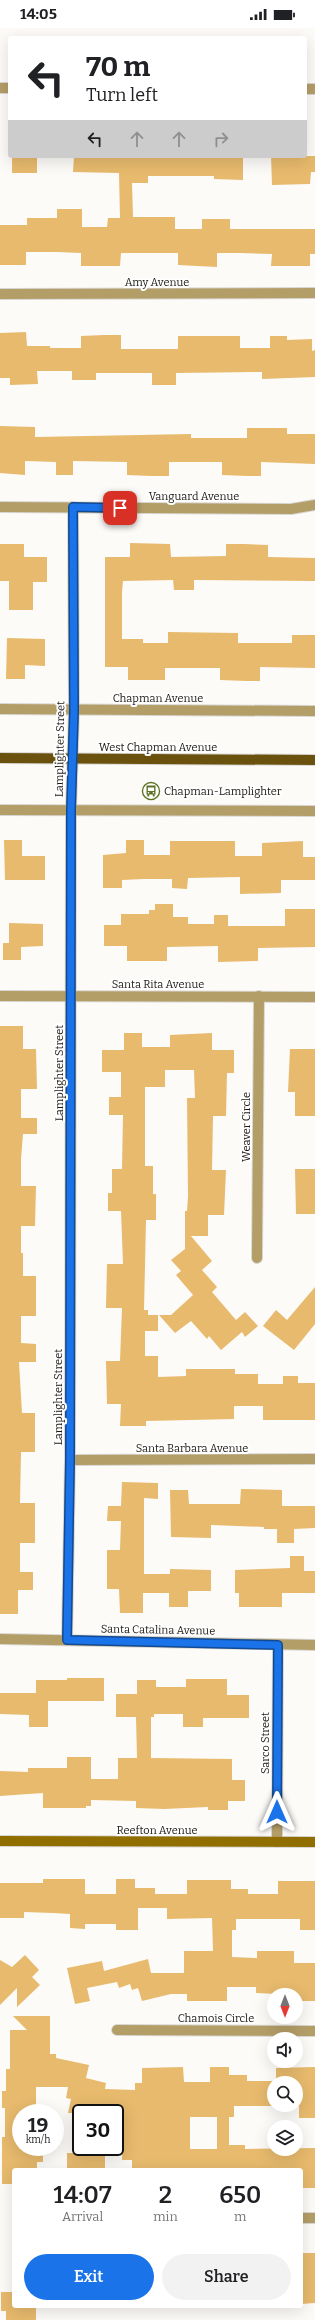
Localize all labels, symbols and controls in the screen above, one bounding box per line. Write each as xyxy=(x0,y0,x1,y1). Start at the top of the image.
text: 14:05 xyxy=(20,5,57,23)
text: 70 m xyxy=(86,50,150,83)
icon: left xyxy=(20,52,72,104)
text: Turn left xyxy=(86,84,158,106)
icon: left xyxy=(84,128,106,150)
icon: ahead xyxy=(126,128,148,150)
icon: ahead xyxy=(168,128,190,150)
icon: right xyxy=(210,128,232,150)
street label: Amy Avenue xyxy=(125,276,189,289)
street label: Vanguard Avenue xyxy=(149,490,239,503)
pin xyxy=(103,491,137,525)
icon: arrive xyxy=(109,497,131,519)
street label: Chapman Avenue xyxy=(113,692,203,705)
street label: Lamplighter Street xyxy=(53,701,67,797)
street label: West Chapman Avenue xyxy=(99,741,217,754)
bus stop icon: Chapman-Lamplighter xyxy=(141,781,161,801)
place label: Chapman-Lamplighter xyxy=(164,785,282,798)
street label: Santa Rita Avenue xyxy=(112,978,204,991)
street label: Lamplighter Street xyxy=(53,1025,66,1121)
street label: Weaver Circle xyxy=(240,1092,253,1162)
street label: Lamplighter Street xyxy=(52,1349,65,1445)
street label: Santa Barbara Avenue xyxy=(136,1442,248,1455)
street label: Santa Catalina Avenue xyxy=(101,1623,215,1637)
street label: Sarco Street xyxy=(259,1712,272,1774)
position arrow xyxy=(256,1791,298,1833)
street label: Reefton Avenue xyxy=(117,1824,197,1837)
north arrow xyxy=(267,1988,303,2024)
map controls xyxy=(267,1988,303,2156)
street label: Chamois Circle xyxy=(178,2012,254,2025)
button: sound xyxy=(267,2032,303,2068)
button: search xyxy=(267,2076,303,2112)
speed limit sign: 30 xyxy=(72,2104,124,2156)
text: 19 xyxy=(28,2113,48,2137)
button: layers xyxy=(267,2120,303,2156)
text: km/h xyxy=(26,2134,50,2146)
text: 14:07 xyxy=(54,2181,112,2209)
text: 2 xyxy=(159,2181,172,2209)
text: 650 xyxy=(219,2181,261,2209)
text: Arrival xyxy=(62,2209,103,2224)
text: min xyxy=(153,2209,178,2224)
text: m xyxy=(234,2209,247,2224)
button: Exit xyxy=(24,2254,154,2300)
button: Share xyxy=(162,2254,291,2300)

